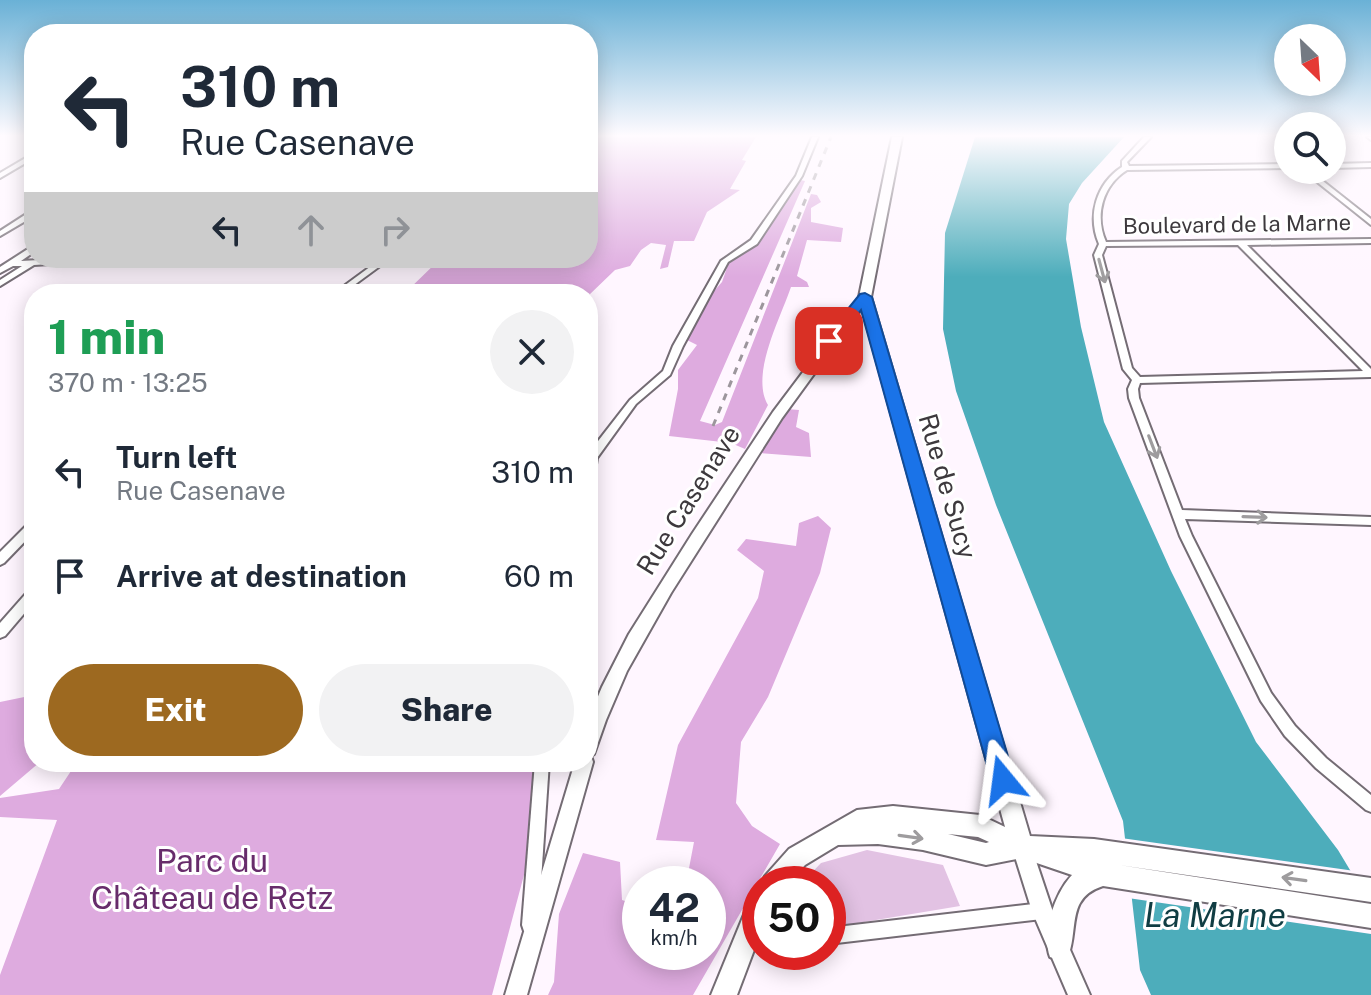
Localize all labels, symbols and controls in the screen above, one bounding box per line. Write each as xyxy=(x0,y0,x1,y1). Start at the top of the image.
north arrow xyxy=(1274,24,1346,96)
map controls xyxy=(1274,24,1346,184)
text: 310 m xyxy=(180,54,340,120)
icon: left xyxy=(48,56,152,160)
button: search xyxy=(1274,112,1346,184)
text: Rue Casenave xyxy=(180,121,415,163)
icon: left xyxy=(205,208,249,252)
icon: ahead xyxy=(289,208,333,252)
icon: right xyxy=(373,208,417,252)
street label: Boulevard de la Marne xyxy=(1123,209,1351,239)
one-way arrow xyxy=(1095,258,1110,284)
pin xyxy=(795,307,863,375)
text: 1 min xyxy=(48,308,165,365)
button: close xyxy=(490,310,574,394)
icon: arrive xyxy=(807,319,851,363)
text: 370 m · 13:25 xyxy=(48,367,208,398)
street label: Rue de Sucy xyxy=(912,410,984,562)
street label: Rue Casenave xyxy=(630,420,746,580)
one-way arrow xyxy=(1147,434,1161,459)
text: Turn left xyxy=(116,439,237,475)
icon: left xyxy=(48,450,92,494)
text: 310 m xyxy=(491,454,574,490)
text: Rue Casenave xyxy=(116,475,286,506)
one-way arrow xyxy=(1241,509,1268,525)
icon: arrive xyxy=(48,554,92,598)
text: Arrive at destination xyxy=(116,558,407,594)
text: 60 m xyxy=(504,558,574,594)
button: Exit xyxy=(48,664,303,756)
button: Share xyxy=(319,664,574,756)
position arrow xyxy=(961,738,1045,822)
one-way arrow xyxy=(898,830,924,845)
park label: Parc du Château de Retz xyxy=(91,842,333,916)
speed limit sign: 50 xyxy=(742,866,846,970)
one-way arrow xyxy=(1282,871,1307,886)
text: 42 xyxy=(648,884,700,931)
water label: La Marne xyxy=(1144,895,1286,935)
text: km/h xyxy=(650,926,698,950)

